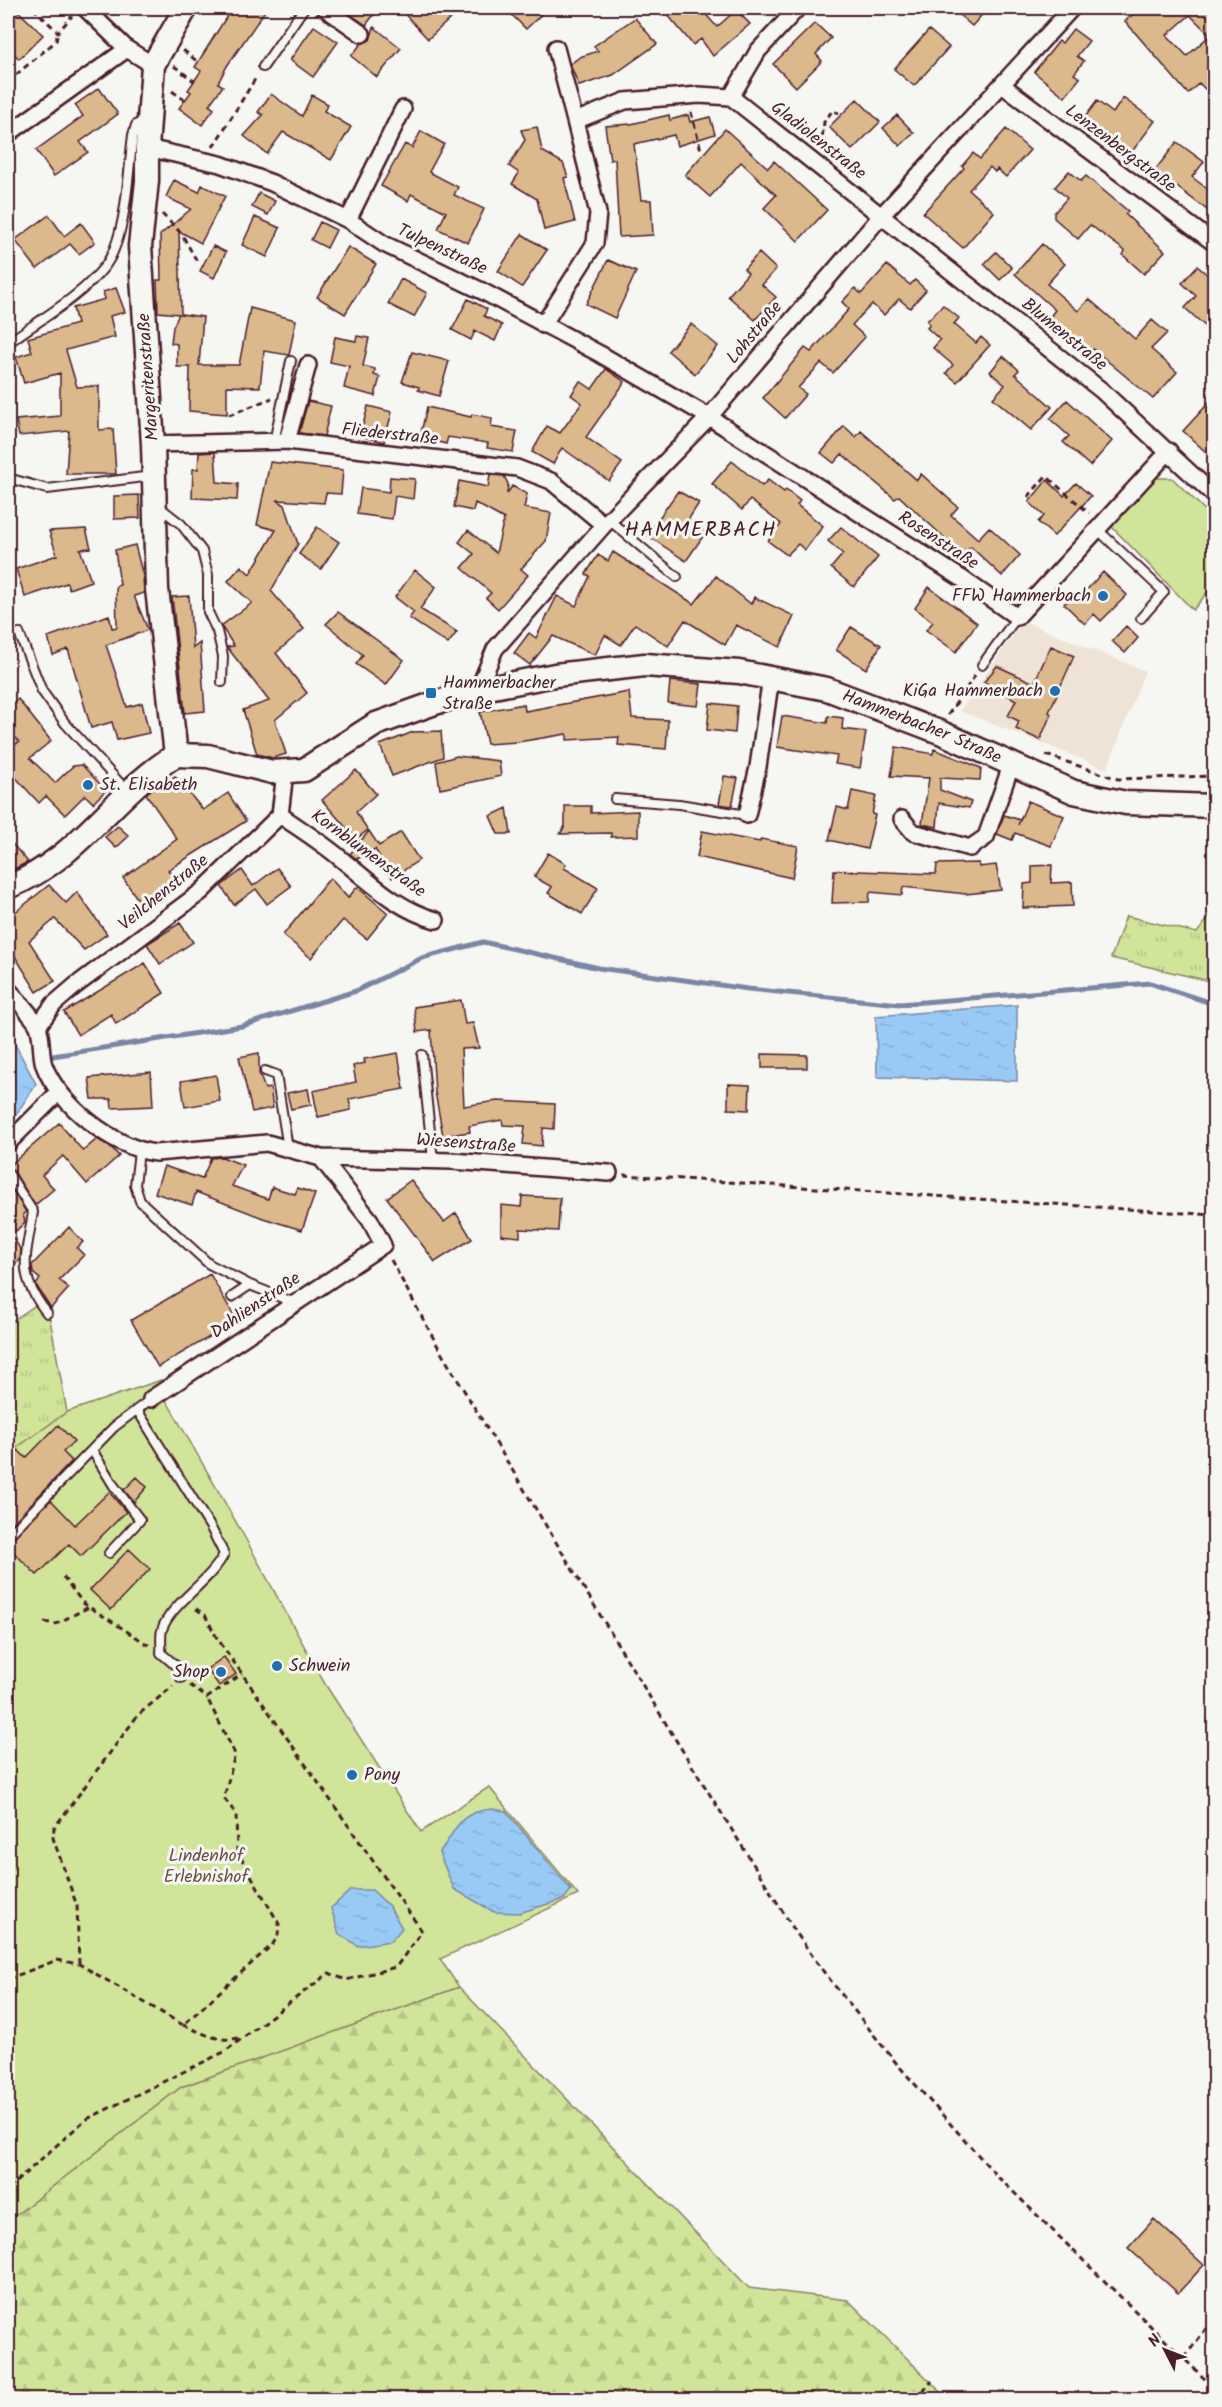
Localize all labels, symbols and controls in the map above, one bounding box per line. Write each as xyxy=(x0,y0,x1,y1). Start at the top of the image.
street label: Gladiolenstraße xyxy=(764,94,872,188)
street label: Lenzenbergstraße xyxy=(1058,97,1182,201)
street label: Tulpenstraße xyxy=(392,216,492,284)
street label: Blumenstraße xyxy=(1014,291,1114,379)
street label: Lohstraße xyxy=(720,295,790,371)
street label: Margeritenstraße xyxy=(130,312,168,442)
street label: Fliederstraße xyxy=(340,416,440,454)
street label: Rosenstraße xyxy=(892,504,984,578)
district label: HAMMERBACH xyxy=(625,514,777,547)
place label: FFW Hammerbach xyxy=(952,582,1091,611)
marker: FFW Hammerbach xyxy=(1096,589,1110,603)
place label: Hammerbacher Straße xyxy=(443,669,557,719)
place label: KiGa Hammerbach xyxy=(903,677,1043,706)
street label: Hammerbacher Straße xyxy=(838,682,1006,772)
marker: KiGa Hammerbach xyxy=(1048,684,1062,698)
marker: Hammerbacher Straße xyxy=(424,686,438,700)
place label: St. Elisabeth xyxy=(100,771,198,800)
marker: St. Elisabeth xyxy=(81,778,95,792)
street label: Kornblumenstraße xyxy=(304,802,432,906)
street label: Veilchenstraße xyxy=(112,847,216,939)
street label: Wiesenstraße xyxy=(415,1126,517,1162)
street label: Dahlienstraße xyxy=(205,1265,307,1347)
place label: Schwein xyxy=(289,1652,350,1681)
place label: Shop xyxy=(173,1658,209,1687)
marker: Schwein xyxy=(270,1659,284,1673)
marker: Shop xyxy=(214,1665,228,1679)
place label: Pony xyxy=(364,1761,401,1790)
marker: Pony xyxy=(345,1768,359,1782)
park label: Lindenhof Erlebnishof xyxy=(164,1842,251,1892)
north arrow xyxy=(1135,2320,1195,2380)
text: N xyxy=(1142,2329,1168,2353)

